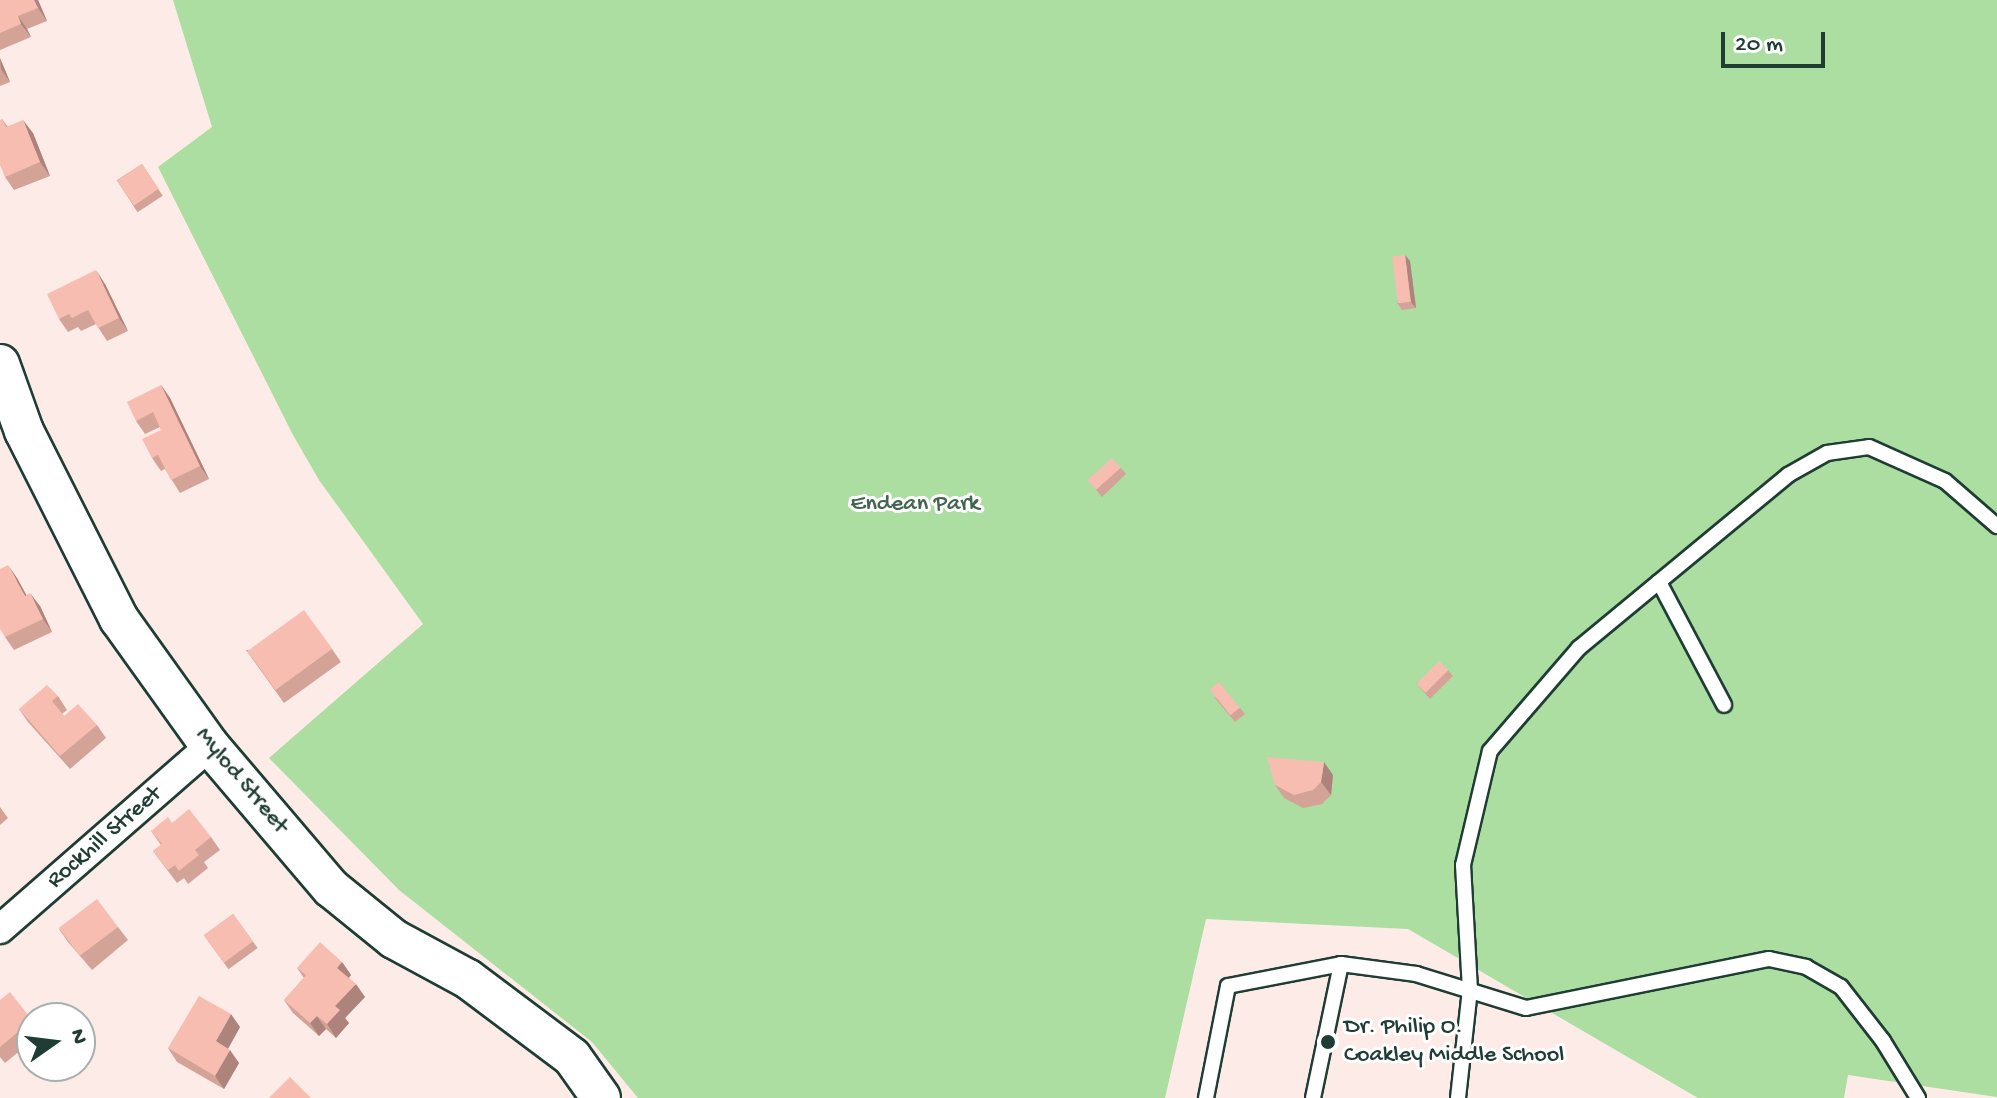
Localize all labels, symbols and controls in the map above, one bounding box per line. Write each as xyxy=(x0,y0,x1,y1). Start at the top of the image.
scale bar xyxy=(1725,16,1829,66)
text: 20 m xyxy=(1735,31,1783,60)
park label: Endean Park xyxy=(851,491,979,519)
street label: Mylod Street xyxy=(188,722,294,840)
street label: Rockhill Street xyxy=(42,780,168,896)
north arrow xyxy=(16,1002,96,1082)
place label: Dr. Philip O. Coakley Middle School xyxy=(1344,1014,1564,1070)
text: N xyxy=(63,1027,92,1047)
marker: Dr. Philip O. Coakley Middle School xyxy=(1319,1033,1337,1051)

